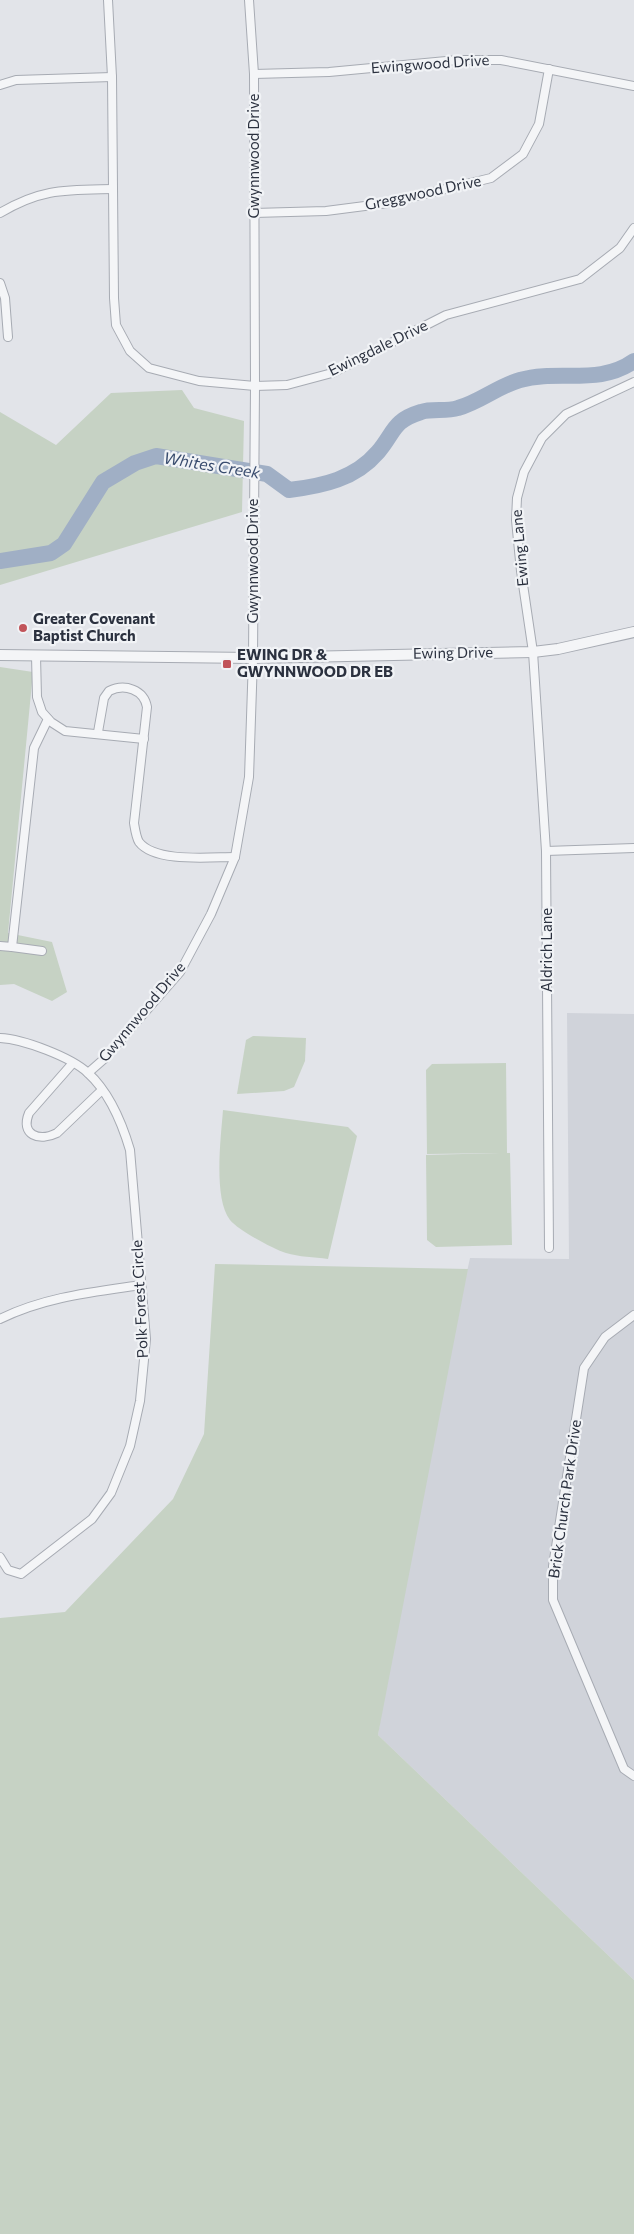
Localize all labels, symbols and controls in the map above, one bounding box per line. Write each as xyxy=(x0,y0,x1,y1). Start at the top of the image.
street label: Ewingwood Drive xyxy=(370,50,490,76)
street label: Gwynnwood Drive xyxy=(244,93,262,218)
street label: Greggwood Drive xyxy=(363,171,483,213)
street label: Ewingdale Drive xyxy=(325,315,430,379)
water label: Whites Creek xyxy=(162,447,262,482)
street label: Gwynnwood Drive xyxy=(243,498,261,623)
street label: Ewing Lane xyxy=(507,509,531,587)
place label: Greater Covenant Baptist Church xyxy=(33,609,155,644)
marker: Greater Covenant Baptist Church xyxy=(17,622,29,634)
street label: Ewing Drive xyxy=(413,642,493,662)
place label: EWING DR & GWYNNWOOD DR EB xyxy=(237,645,393,680)
marker: EWING DR & GWYNNWOOD DR EB xyxy=(221,658,233,670)
street label: Aldrich Lane xyxy=(537,908,555,992)
street label: Gwynnwood Drive xyxy=(94,958,188,1065)
street label: Polk Forest Circle xyxy=(127,1239,151,1359)
street label: Brick Church Park Drive xyxy=(544,1418,584,1579)

